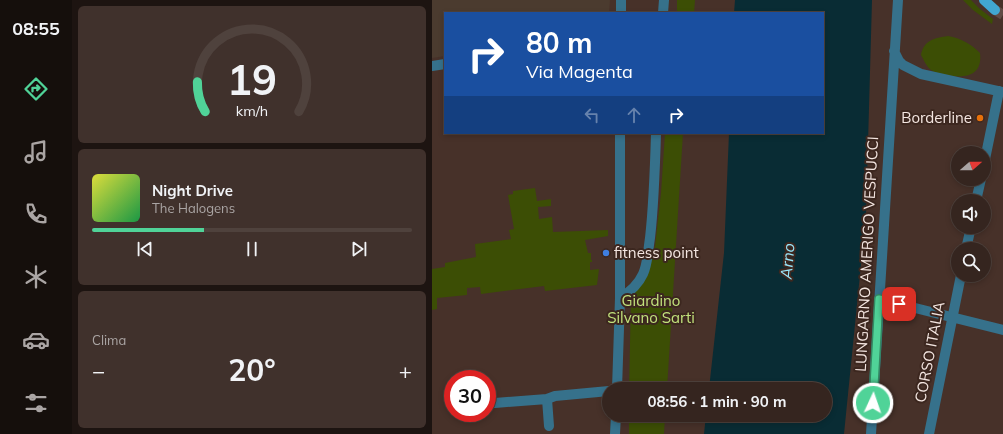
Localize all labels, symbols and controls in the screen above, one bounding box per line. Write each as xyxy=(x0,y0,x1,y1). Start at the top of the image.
text: 08:55 xyxy=(12,17,60,40)
text: 80 m xyxy=(526,25,592,60)
icon: right xyxy=(460,28,512,80)
text: 19 xyxy=(227,53,277,105)
text: Via Magenta xyxy=(526,60,633,83)
icon: directions xyxy=(22,75,50,103)
text: km/h xyxy=(236,102,268,120)
icon: left xyxy=(581,104,603,126)
icon: ahead xyxy=(623,104,645,126)
icon: right xyxy=(665,104,687,126)
place label: Borderline xyxy=(901,108,972,127)
marker: Borderline xyxy=(975,113,985,123)
street label: LUNGARNO AMERIGO VESPUCCI xyxy=(851,136,882,372)
icon: music xyxy=(22,138,50,166)
north arrow xyxy=(951,146,991,186)
map controls xyxy=(951,146,991,282)
text: Night Drive xyxy=(152,181,233,200)
button: sound xyxy=(951,194,991,234)
icon: phone xyxy=(22,200,50,228)
text: The Halogens xyxy=(152,200,235,216)
icon: previous xyxy=(134,238,156,260)
icon: pause xyxy=(241,238,263,260)
icon: next xyxy=(348,238,370,260)
water label: Arno xyxy=(775,242,799,281)
button: search xyxy=(951,242,991,282)
place label: fitness point xyxy=(614,243,699,262)
marker: fitness point xyxy=(601,248,611,258)
icon: climate xyxy=(22,263,50,291)
pin xyxy=(882,287,916,321)
park label: Giardino Silvano Sarti xyxy=(607,291,695,327)
icon: arrive xyxy=(888,293,910,315)
street label: CORSO ITALIA xyxy=(910,300,949,404)
icon: car xyxy=(22,326,50,354)
text: Clima xyxy=(92,332,126,348)
text: 20° xyxy=(228,351,276,389)
text: − xyxy=(92,357,105,385)
text: + xyxy=(399,357,412,385)
speed limit sign: 30 xyxy=(444,370,496,422)
position arrow xyxy=(852,382,894,424)
icon: filters xyxy=(22,389,50,417)
text: 08:56 · 1 min · 90 m xyxy=(648,392,786,411)

